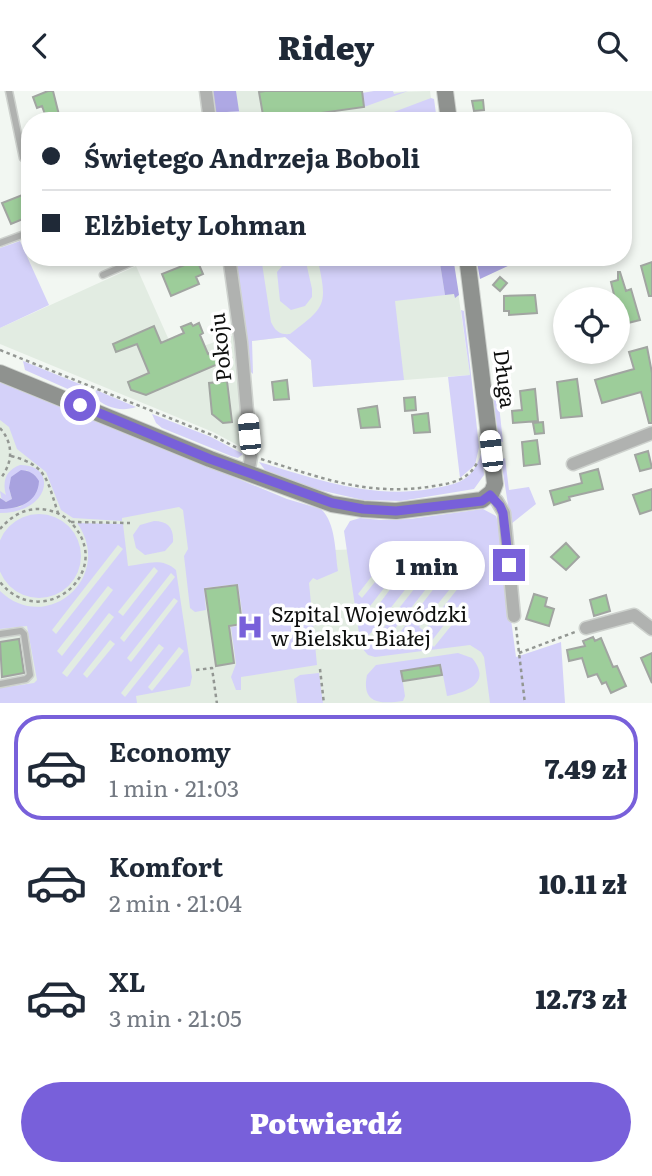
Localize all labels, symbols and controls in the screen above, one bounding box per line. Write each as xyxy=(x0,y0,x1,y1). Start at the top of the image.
text: Ridey xyxy=(278,22,374,70)
icon: back xyxy=(21,27,59,65)
icon: search xyxy=(593,27,631,65)
text: Świętego Andrzeja Boboli xyxy=(84,137,420,176)
text: Elżbiety Lohman xyxy=(84,204,307,243)
map controls xyxy=(553,287,630,364)
button: locate xyxy=(553,287,630,364)
street label: Pokoju xyxy=(199,311,238,383)
street label: Długa xyxy=(488,348,526,410)
route start xyxy=(64,389,96,421)
car xyxy=(237,412,262,456)
car xyxy=(479,429,504,473)
callout: 1 min xyxy=(369,540,484,589)
text: 1 min xyxy=(396,548,458,582)
route end xyxy=(493,549,525,581)
place label: Szpital Wojewódzki w Bielsku-Białej xyxy=(271,597,467,652)
hospital icon: Szpital Wojewódzki w Bielsku-Białej xyxy=(235,612,265,642)
text: Economy xyxy=(109,731,231,770)
icon: car xyxy=(25,736,88,799)
text: 7.49 zł xyxy=(544,748,627,787)
text: 1 min · 21:03 xyxy=(109,770,239,804)
text: Komfort xyxy=(109,846,223,885)
icon: car xyxy=(25,851,88,914)
text: 10.11 zł xyxy=(539,863,627,902)
text: 2 min · 21:04 xyxy=(109,885,242,919)
text: XL xyxy=(109,961,146,1000)
icon: car xyxy=(25,966,88,1029)
text: 12.73 zł xyxy=(536,978,627,1017)
text: 3 min · 21:05 xyxy=(109,1000,242,1034)
button: Potwierdź xyxy=(21,1082,631,1162)

